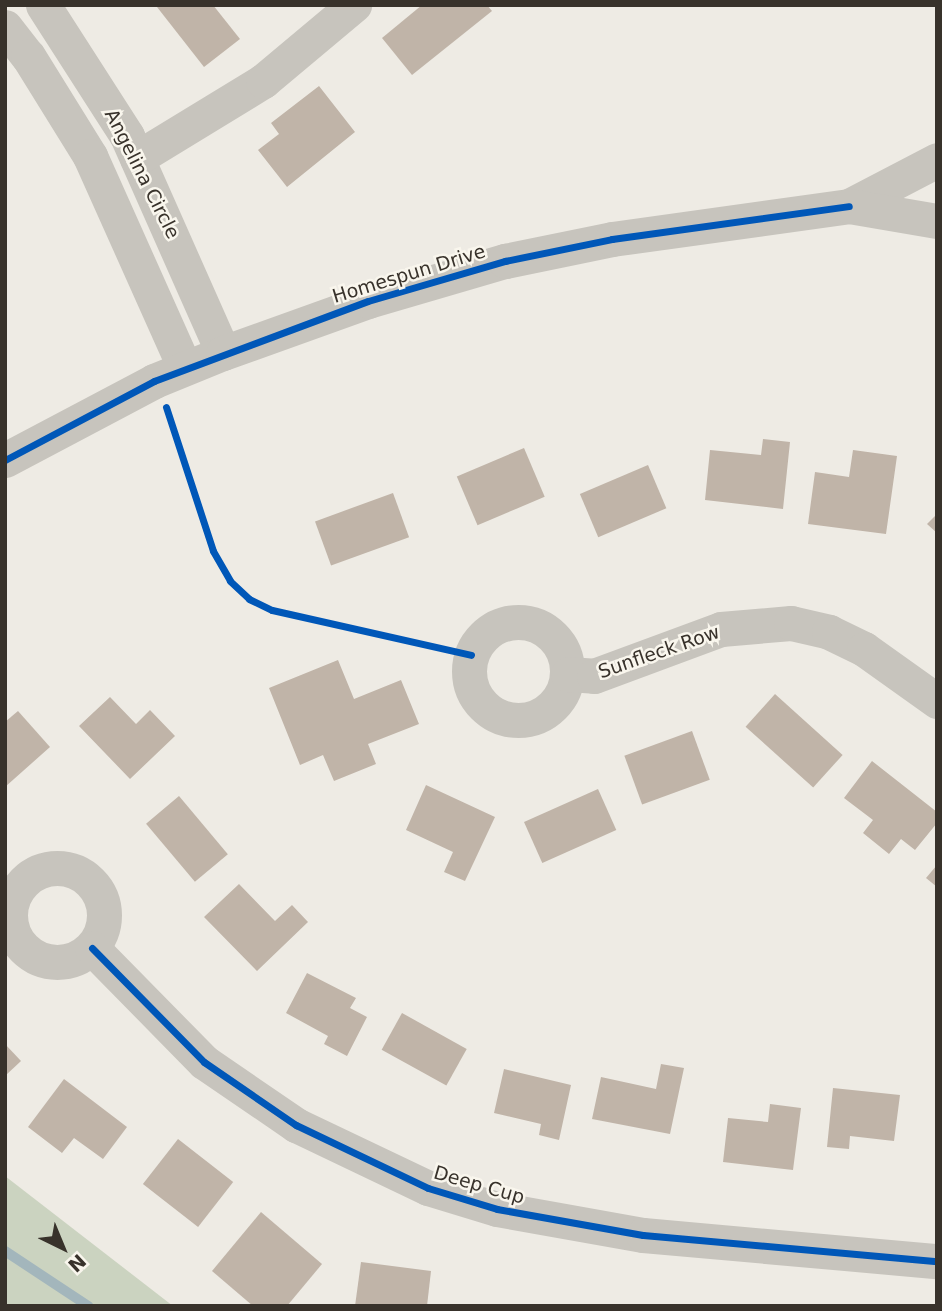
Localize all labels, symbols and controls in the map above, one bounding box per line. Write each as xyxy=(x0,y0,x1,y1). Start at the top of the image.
street label: Angelina Circle xyxy=(100,105,184,243)
street label: Homespun Drive xyxy=(330,240,488,308)
street label: Sunfleck Row xyxy=(595,621,723,683)
street label: Deep Cup xyxy=(431,1161,527,1209)
north arrow xyxy=(28,1213,98,1283)
text: N xyxy=(64,1250,91,1277)

